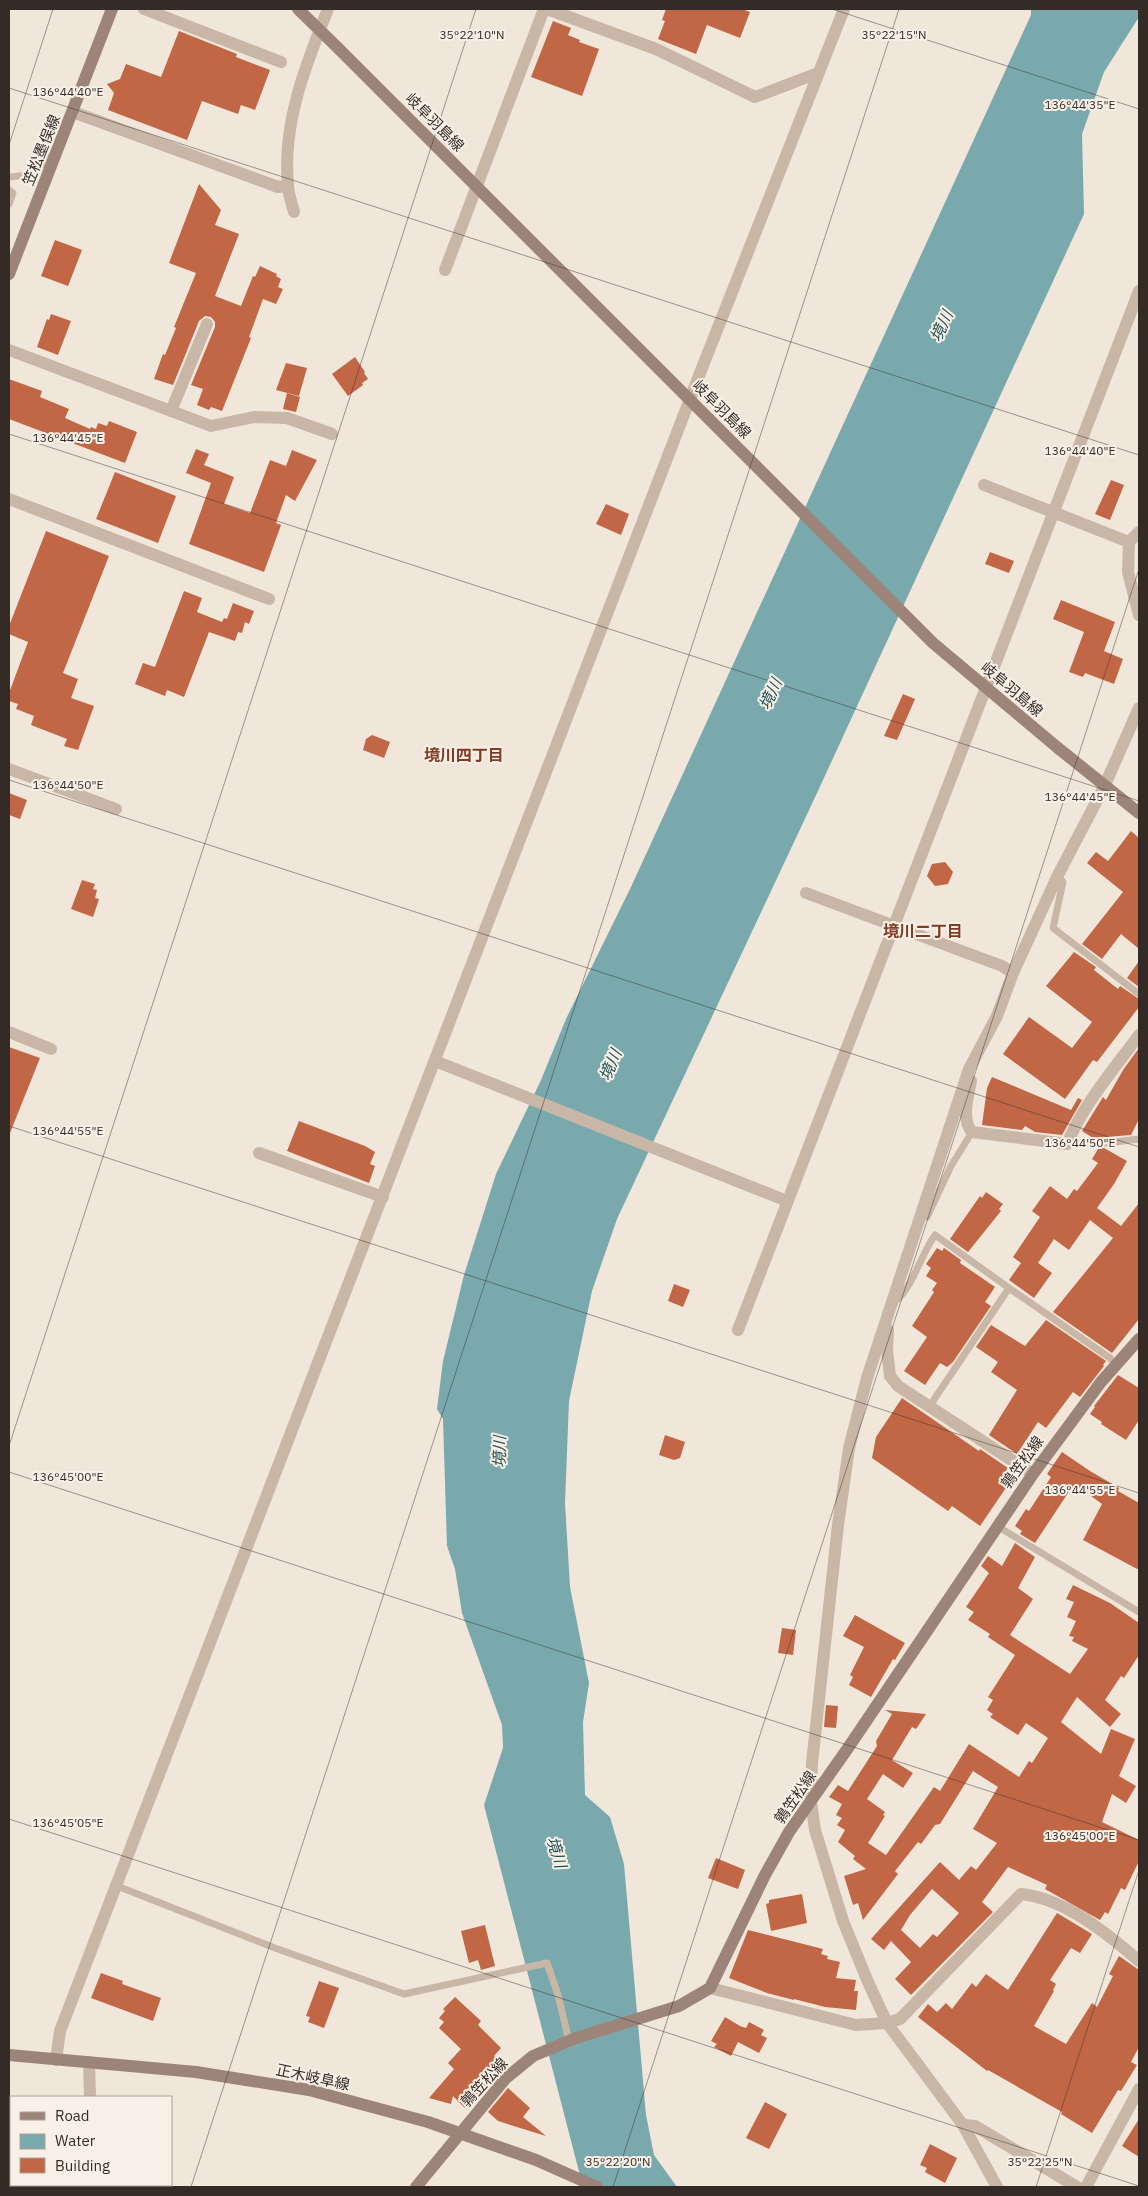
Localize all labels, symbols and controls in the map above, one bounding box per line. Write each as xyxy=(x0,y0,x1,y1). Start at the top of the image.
text: 35°22'10"N xyxy=(439,27,505,42)
text: 35°22'15"N xyxy=(861,27,927,42)
text: 136°44'40"E xyxy=(33,84,103,99)
street label: 岐阜羽島線 xyxy=(402,89,468,155)
text: 136°44'35"E xyxy=(1045,97,1115,112)
street label: 笠松墨俣線 xyxy=(18,112,64,188)
water label: 境川 xyxy=(925,305,958,345)
street label: 岐阜羽島線 xyxy=(689,376,755,442)
text: 136°44'45"E xyxy=(33,430,103,445)
text: 136°44'40"E xyxy=(1045,443,1115,458)
street label: 岐阜羽島線 xyxy=(977,658,1047,720)
water label: 境川 xyxy=(754,673,787,713)
district label: 境川四丁目 xyxy=(424,745,504,765)
text: 136°44'50"E xyxy=(33,777,103,792)
text: 136°44'45"E xyxy=(1045,789,1115,804)
district label: 境川二丁目 xyxy=(883,921,963,941)
water label: 境川 xyxy=(595,1045,626,1084)
text: 136°44'55"E xyxy=(33,1123,103,1138)
text: 136°44'50"E xyxy=(1045,1135,1115,1150)
street label: 鶉笠松線 xyxy=(997,1432,1047,1492)
water label: 境川 xyxy=(489,1434,509,1468)
text: 136°45'00"E xyxy=(33,1469,103,1484)
text: 136°44'55"E xyxy=(1045,1482,1115,1497)
street label: 鶉笠松線 xyxy=(770,1767,820,1827)
text: 136°45'05"E xyxy=(33,1815,103,1830)
text: 136°45'00"E xyxy=(1045,1828,1115,1843)
water label: 境川 xyxy=(543,1834,572,1872)
street label: 鶉笠松線 xyxy=(457,2054,511,2110)
street label: 正木岐阜線 xyxy=(274,2060,352,2094)
legend xyxy=(10,2096,172,2186)
text: Road xyxy=(55,2106,90,2125)
text: Water xyxy=(55,2131,96,2150)
text: 35°22'20"N xyxy=(585,2154,651,2169)
text: 35°22'25"N xyxy=(1007,2154,1073,2169)
text: Building xyxy=(55,2156,110,2175)

